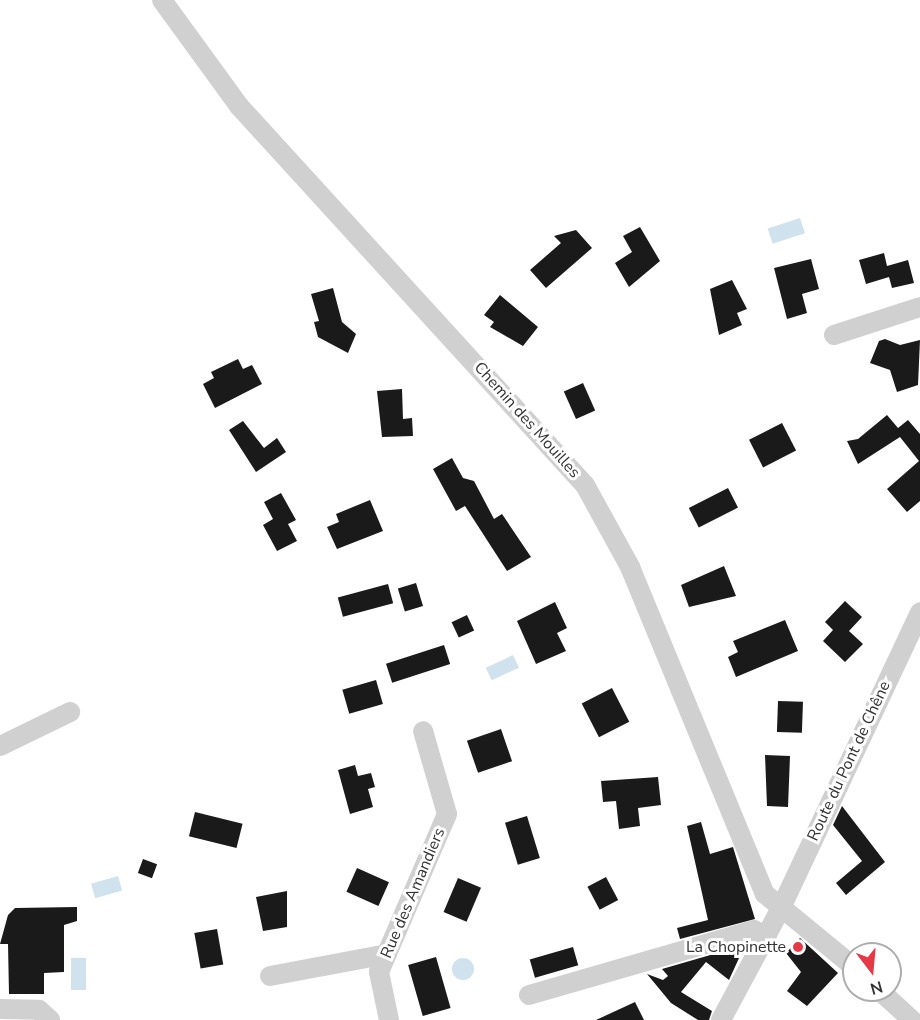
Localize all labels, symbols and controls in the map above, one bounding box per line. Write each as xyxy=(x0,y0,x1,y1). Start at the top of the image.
street label: Chemin des Mouilles xyxy=(470,358,584,482)
street label: Route du Pont de Chêne xyxy=(803,678,895,844)
street label: Rue des Amandiers xyxy=(377,825,449,961)
place label: La Chopinette xyxy=(686,937,786,957)
marker: La Chopinette xyxy=(791,940,805,954)
north arrow xyxy=(842,942,902,1002)
text: N xyxy=(868,975,885,1000)

